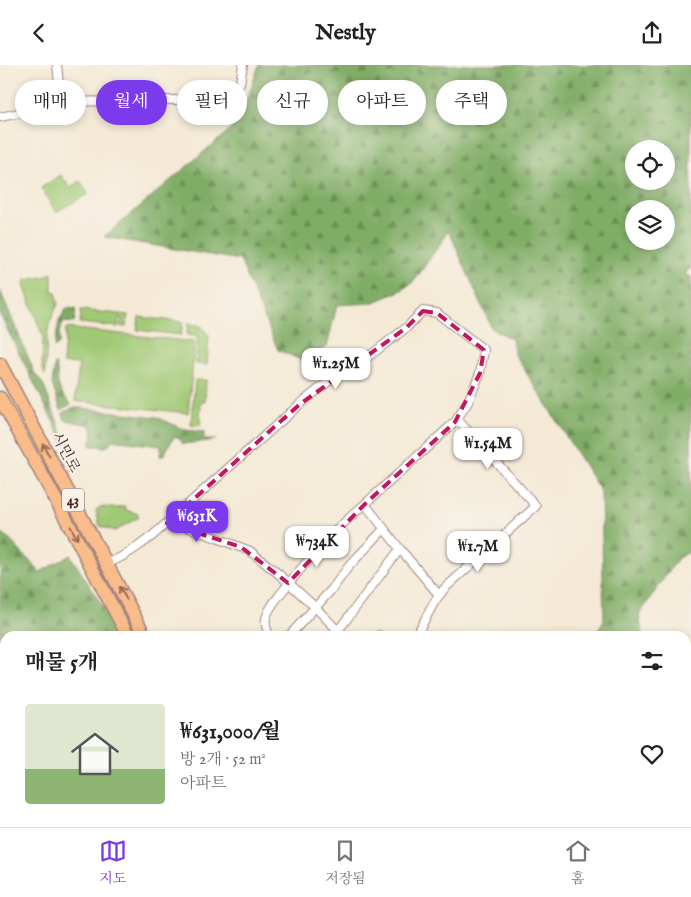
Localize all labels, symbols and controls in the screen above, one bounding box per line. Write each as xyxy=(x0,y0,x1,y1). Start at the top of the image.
icon: back xyxy=(25,19,53,47)
text: Nestly xyxy=(315,19,376,47)
icon: share xyxy=(638,19,666,47)
chip: 매매 xyxy=(15,80,86,125)
chip: 월세 xyxy=(96,80,167,125)
chip: 필터 xyxy=(177,80,247,125)
chip: 신규 xyxy=(257,80,328,125)
chip: 아파트 xyxy=(338,80,426,125)
chip: 주택 xyxy=(436,80,507,125)
map controls xyxy=(625,140,675,250)
button: locate xyxy=(625,140,675,190)
button: layers xyxy=(625,200,675,250)
pin: ₩1.25M xyxy=(295,347,377,390)
text: ₩1.25M xyxy=(312,354,360,374)
pin: ₩1.54M xyxy=(447,427,529,470)
street label: 시민로 xyxy=(47,429,84,476)
text: ₩1.54M xyxy=(464,434,512,454)
one-way arrow xyxy=(41,442,51,457)
road number: 43 xyxy=(62,489,84,511)
pin: ₩631K xyxy=(162,501,232,543)
text: ₩631K xyxy=(177,507,217,527)
one-way arrow xyxy=(70,525,79,540)
pin: ₩734K xyxy=(282,525,352,568)
pin: ₩1.7M xyxy=(443,531,513,573)
text: ₩734K xyxy=(296,532,338,552)
text: ₩1.7M xyxy=(458,537,498,557)
one-way arrow xyxy=(118,586,127,601)
icon: filters xyxy=(638,647,666,675)
text: 매물 5개 xyxy=(25,650,98,677)
text: ₩631,000/월 xyxy=(180,719,281,746)
icon: home xyxy=(65,724,125,784)
icon: heart xyxy=(638,740,666,768)
text: 방 2개 · 52 m² xyxy=(180,750,266,770)
text: 아파트 xyxy=(180,774,226,794)
tab: 지도 xyxy=(99,837,127,888)
tab: 저장됨 xyxy=(325,837,366,888)
tab: 홈 xyxy=(564,837,592,888)

